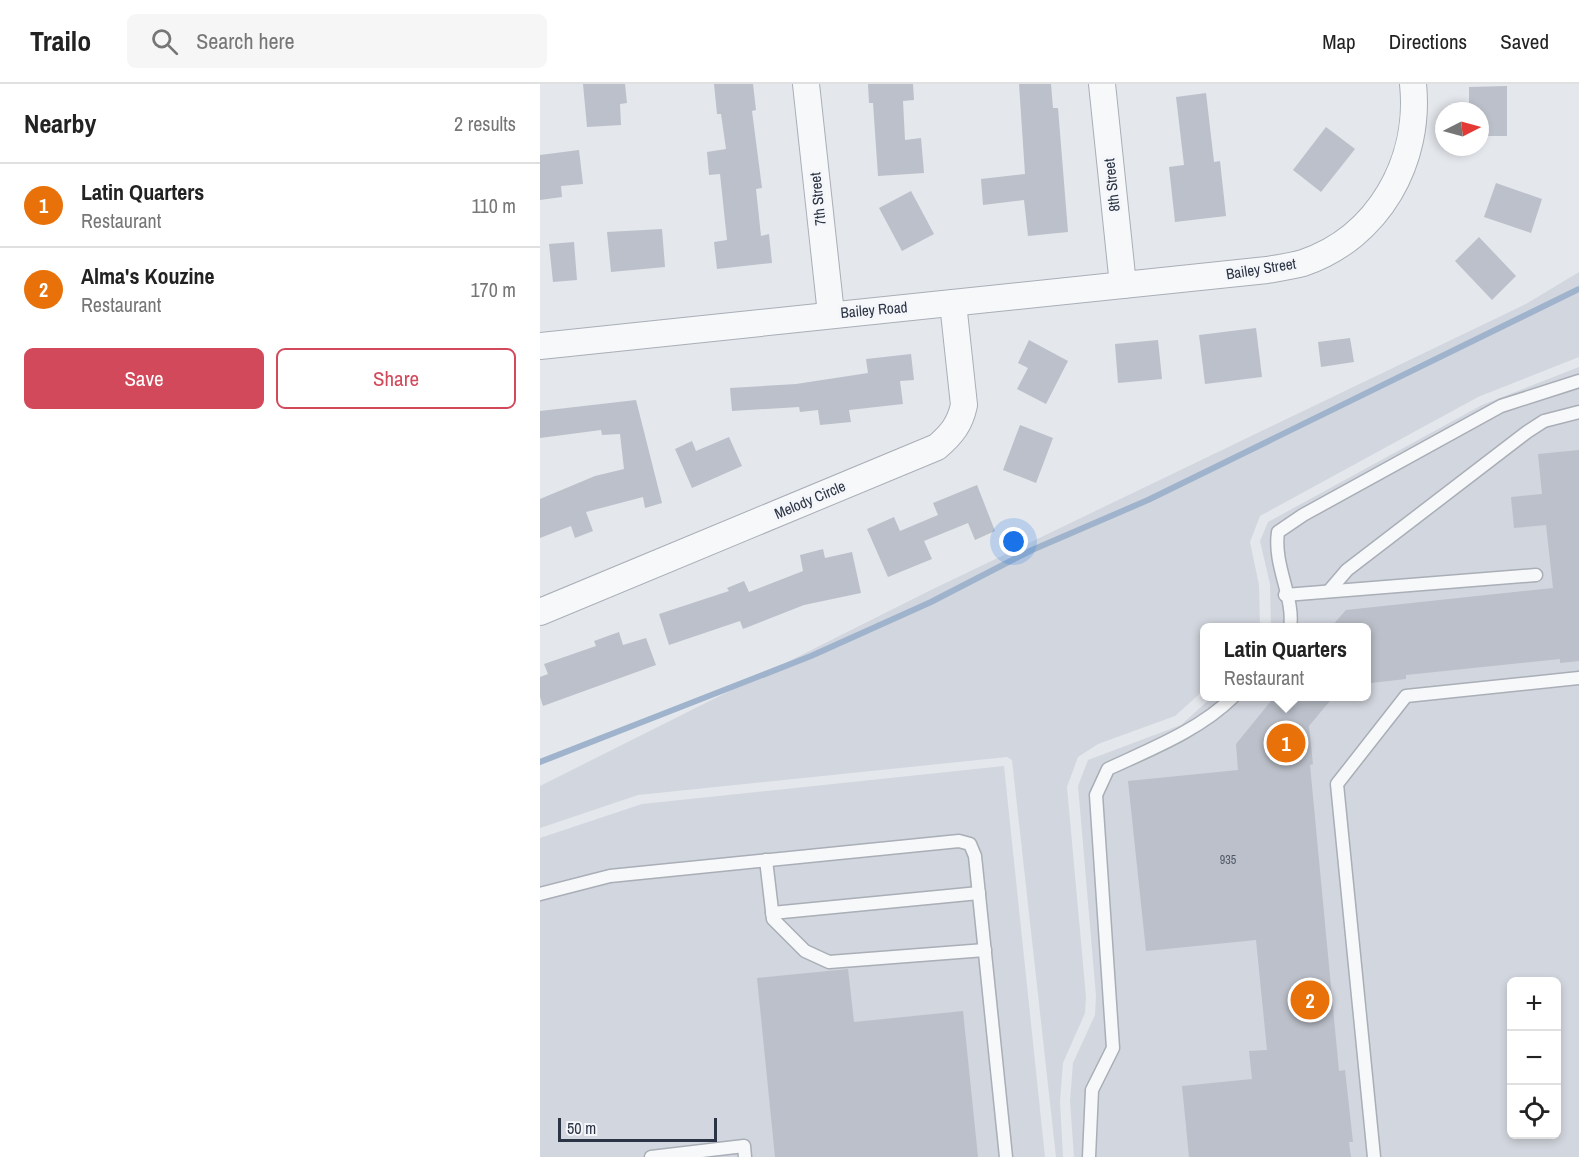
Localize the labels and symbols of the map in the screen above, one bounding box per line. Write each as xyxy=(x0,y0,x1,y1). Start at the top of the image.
north arrow xyxy=(1435,102,1489,156)
street label: 8th Street xyxy=(1098,157,1125,213)
street label: 7th Street xyxy=(804,171,831,227)
street label: Bailey Street xyxy=(1224,253,1298,284)
street label: Bailey Road xyxy=(840,296,908,323)
street label: Melody Circle xyxy=(771,475,849,524)
your location xyxy=(999,527,1028,556)
pin: 1 xyxy=(1266,720,1306,766)
house number: 935 xyxy=(1220,852,1237,868)
pin: 2 xyxy=(1290,978,1330,1022)
scale bar xyxy=(558,1115,717,1142)

